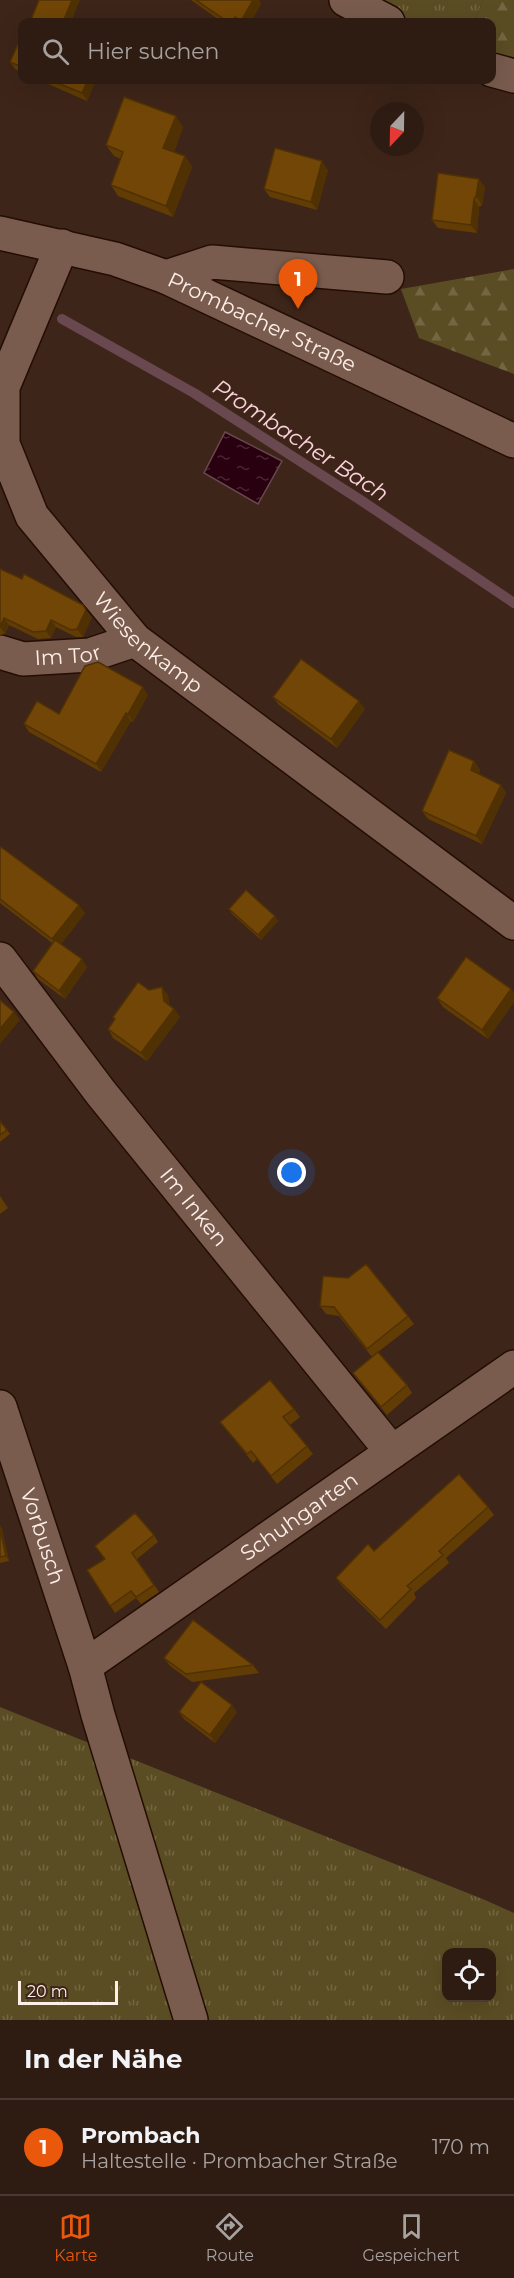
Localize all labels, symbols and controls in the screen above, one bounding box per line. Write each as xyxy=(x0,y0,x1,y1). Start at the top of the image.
search box xyxy=(18,18,496,84)
icon: search xyxy=(39,35,72,68)
text: Hier suchen xyxy=(87,38,219,65)
north arrow xyxy=(370,102,424,156)
pin: 1 xyxy=(278,260,318,309)
street label: Prombacher Straße xyxy=(164,267,360,377)
water label: Prombacher Bach xyxy=(208,373,394,507)
street label: Wiesenkamp xyxy=(88,587,208,698)
street label: Im Tor xyxy=(34,639,104,670)
your location xyxy=(277,1158,306,1187)
street label: Im Inken xyxy=(155,1163,233,1251)
street label: Schuhgarten xyxy=(235,1467,362,1566)
street label: Vorbusch xyxy=(16,1485,70,1587)
map controls xyxy=(442,1948,496,2002)
button: locate xyxy=(442,1948,496,2002)
scale bar xyxy=(18,1978,118,2006)
text: 20 m xyxy=(27,1982,68,2001)
text: In der Nähe xyxy=(24,2043,182,2075)
text: Prombach xyxy=(81,2122,200,2149)
text: 1 xyxy=(40,2135,47,2159)
text: 170 m xyxy=(432,2135,490,2159)
text: Haltestelle · Prombacher Straße xyxy=(81,2149,398,2173)
tab: Karte xyxy=(54,2210,97,2265)
tab: Route xyxy=(206,2210,254,2265)
tab: Gespeichert xyxy=(363,2210,460,2265)

